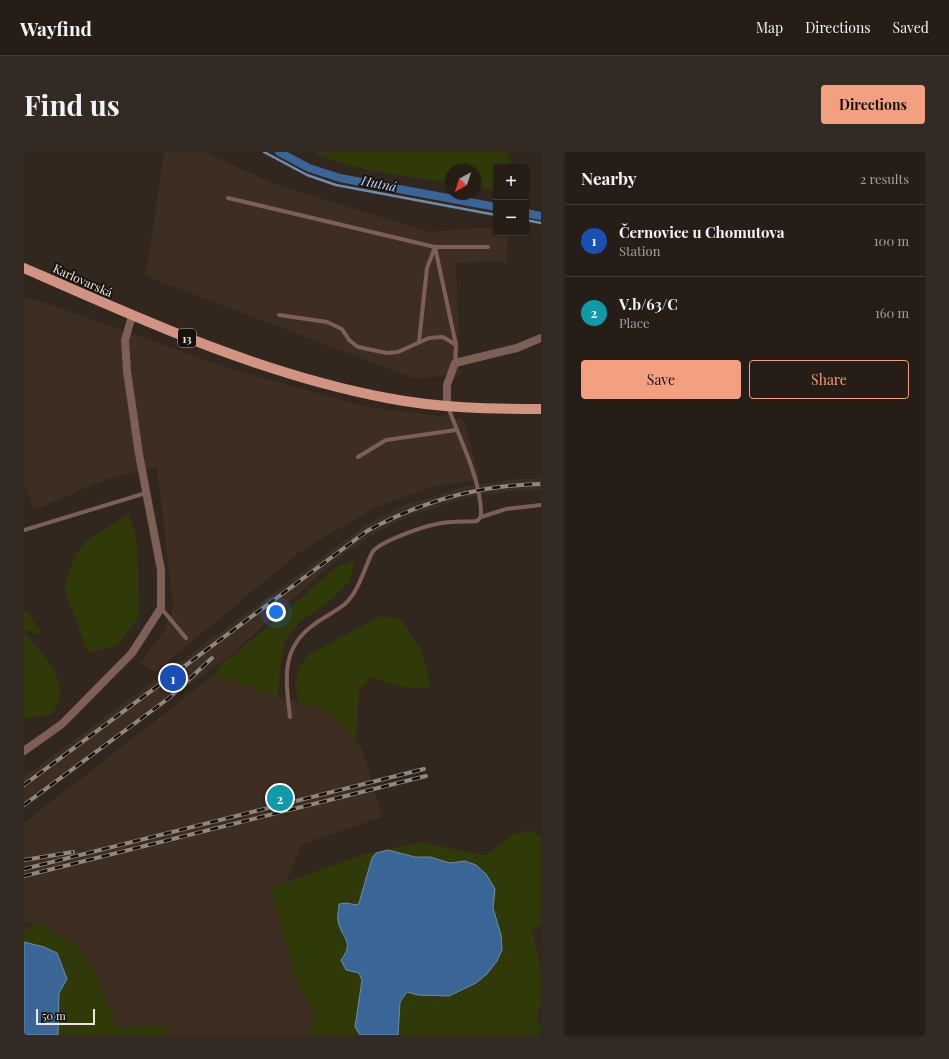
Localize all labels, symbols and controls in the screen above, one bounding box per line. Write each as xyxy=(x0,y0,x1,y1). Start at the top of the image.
text: Wayfind xyxy=(20,15,92,41)
text: Map xyxy=(756,18,783,37)
text: Directions xyxy=(805,18,871,37)
text: Saved xyxy=(893,18,929,37)
button: Directions xyxy=(821,85,925,124)
text: Find us xyxy=(24,86,120,123)
north arrow xyxy=(445,164,481,200)
map controls xyxy=(493,164,529,236)
button: + xyxy=(493,164,529,200)
text: Nearby xyxy=(581,167,636,189)
text: 2 results xyxy=(860,170,909,187)
water label: Hutná xyxy=(359,171,398,195)
button: − xyxy=(493,200,529,236)
text: Černovice u Chomutova xyxy=(619,222,785,242)
text: 1 xyxy=(592,232,596,249)
text: 100 m xyxy=(874,232,909,249)
text: Station xyxy=(619,242,660,259)
street label: Karlovarská xyxy=(51,260,115,300)
text: V.b/63/C xyxy=(619,294,678,314)
text: 2 xyxy=(591,304,597,321)
text: 160 m xyxy=(875,304,909,321)
text: Place xyxy=(619,314,650,331)
road number: 13 xyxy=(178,329,196,347)
button: Save xyxy=(581,360,741,399)
button: Share xyxy=(749,360,909,399)
your location xyxy=(266,602,286,622)
pin: 1 xyxy=(160,663,186,693)
pin: 2 xyxy=(267,783,293,813)
scale bar xyxy=(36,1007,95,1026)
text: 50 m xyxy=(42,1008,66,1023)

